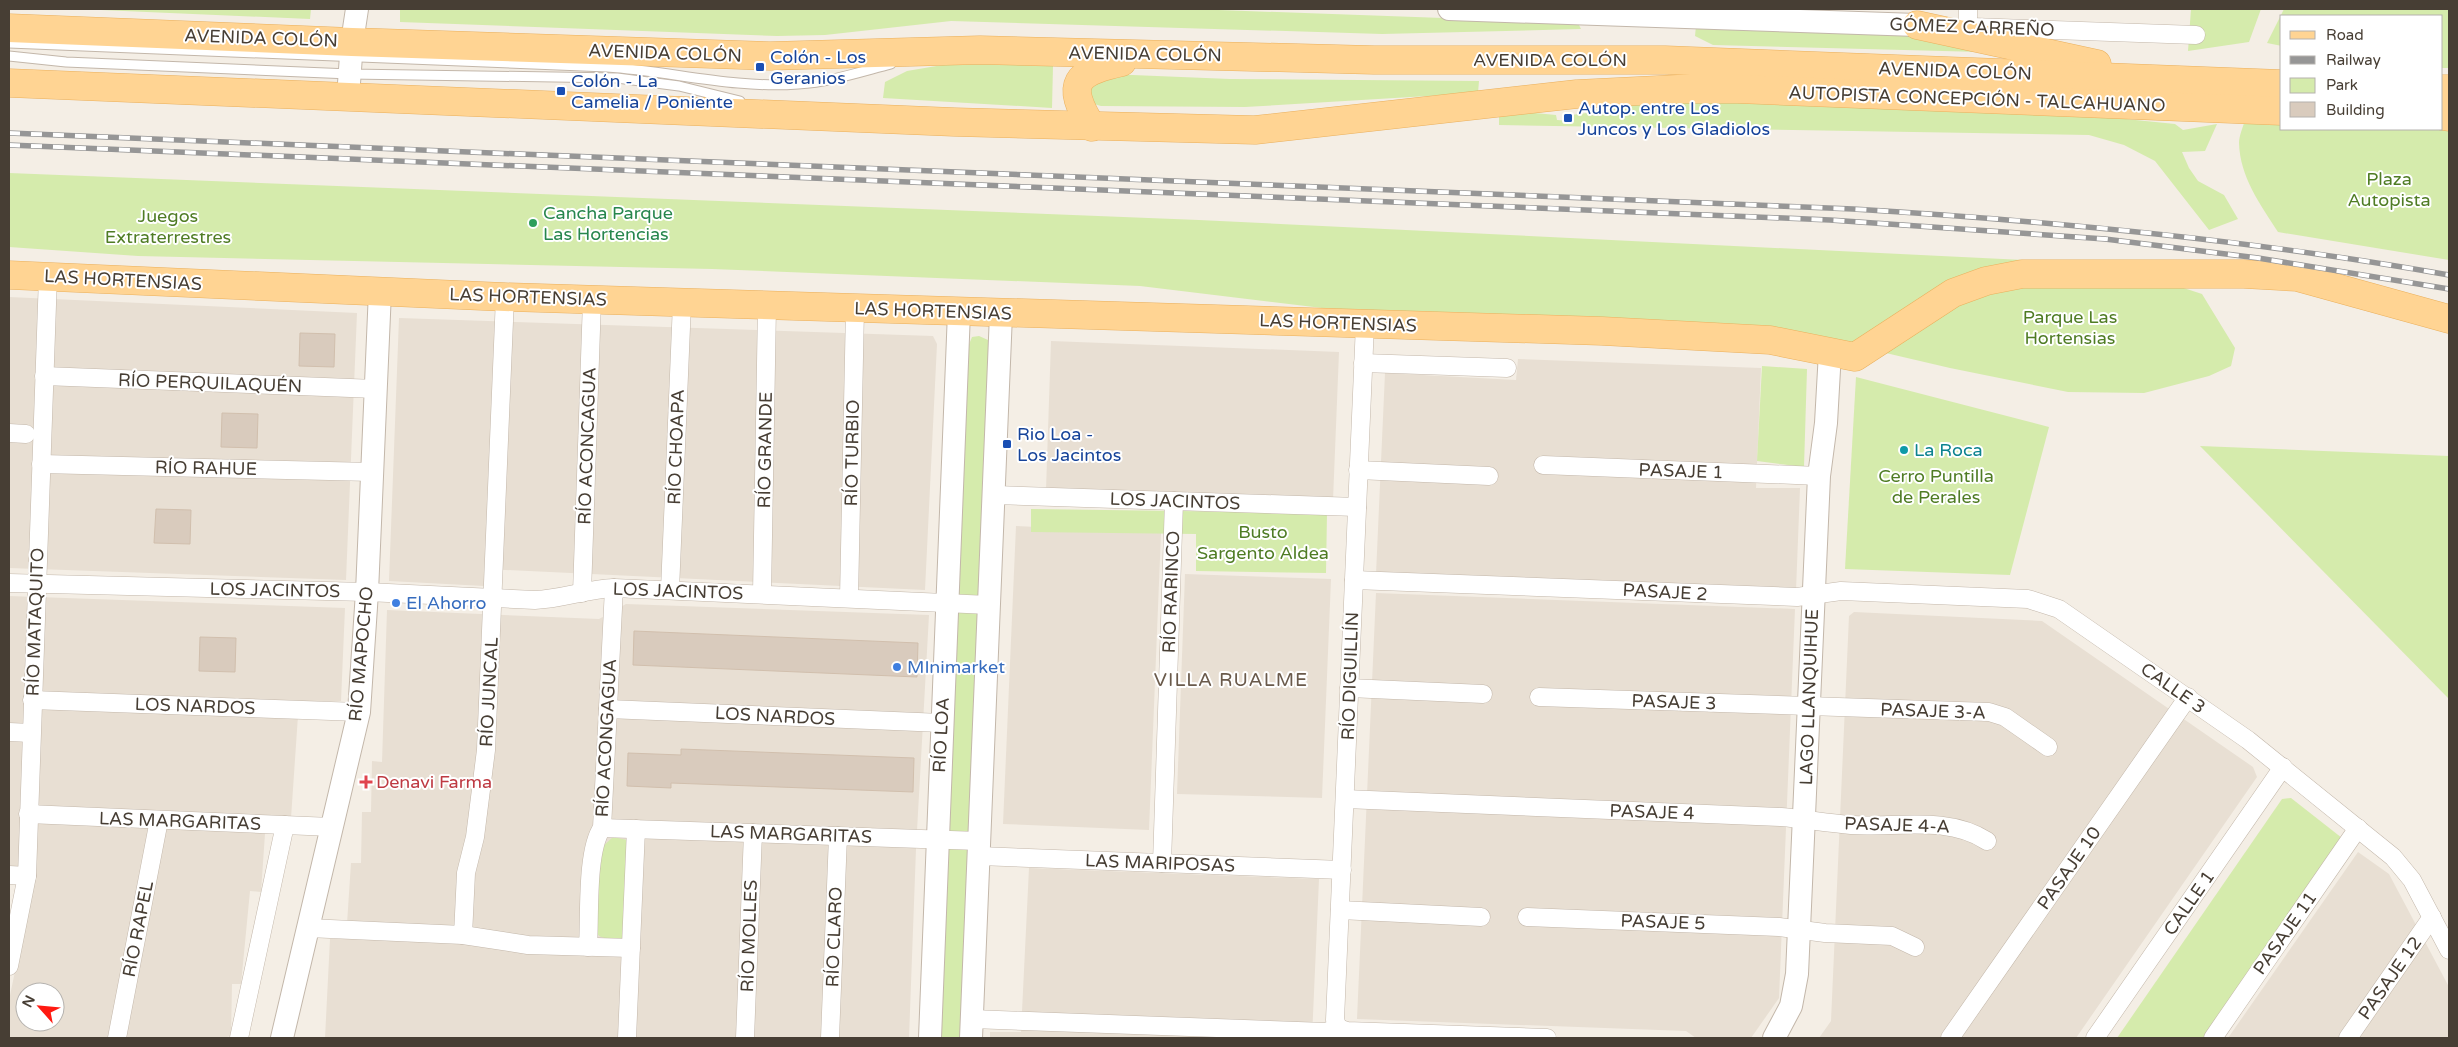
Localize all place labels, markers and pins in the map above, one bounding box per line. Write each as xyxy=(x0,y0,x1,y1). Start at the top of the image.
place label: Colón - Los Geranios xyxy=(770,46,866,89)
marker: Colón - Los Geranios xyxy=(754,61,766,73)
place label: Colón - La Camelia / Poniente xyxy=(571,70,733,113)
marker: Colón - La Camelia / Poniente xyxy=(555,85,567,97)
place label: Autop. entre Los Juncos y Los Gladiolos xyxy=(1578,97,1770,140)
marker: Autop. entre Los Juncos y Los Gladiolos xyxy=(1562,112,1574,124)
place label: Cancha Parque Las Hortencias xyxy=(543,202,673,245)
marker: Cancha Parque Las Hortencias xyxy=(527,217,539,229)
place label: Rio Loa - Los Jacintos xyxy=(1017,423,1121,466)
marker: Rio Loa - Los Jacintos xyxy=(1001,438,1013,450)
place label: La Roca xyxy=(1914,439,1983,461)
marker: La Roca xyxy=(1898,444,1910,456)
place label: El Ahorro xyxy=(406,592,486,614)
marker: El Ahorro xyxy=(390,597,402,609)
place label: MInimarket xyxy=(907,656,1005,678)
marker: MInimarket xyxy=(891,661,903,673)
place label: Denavi Farma xyxy=(376,771,492,793)
marker: Denavi Farma xyxy=(360,776,372,788)

